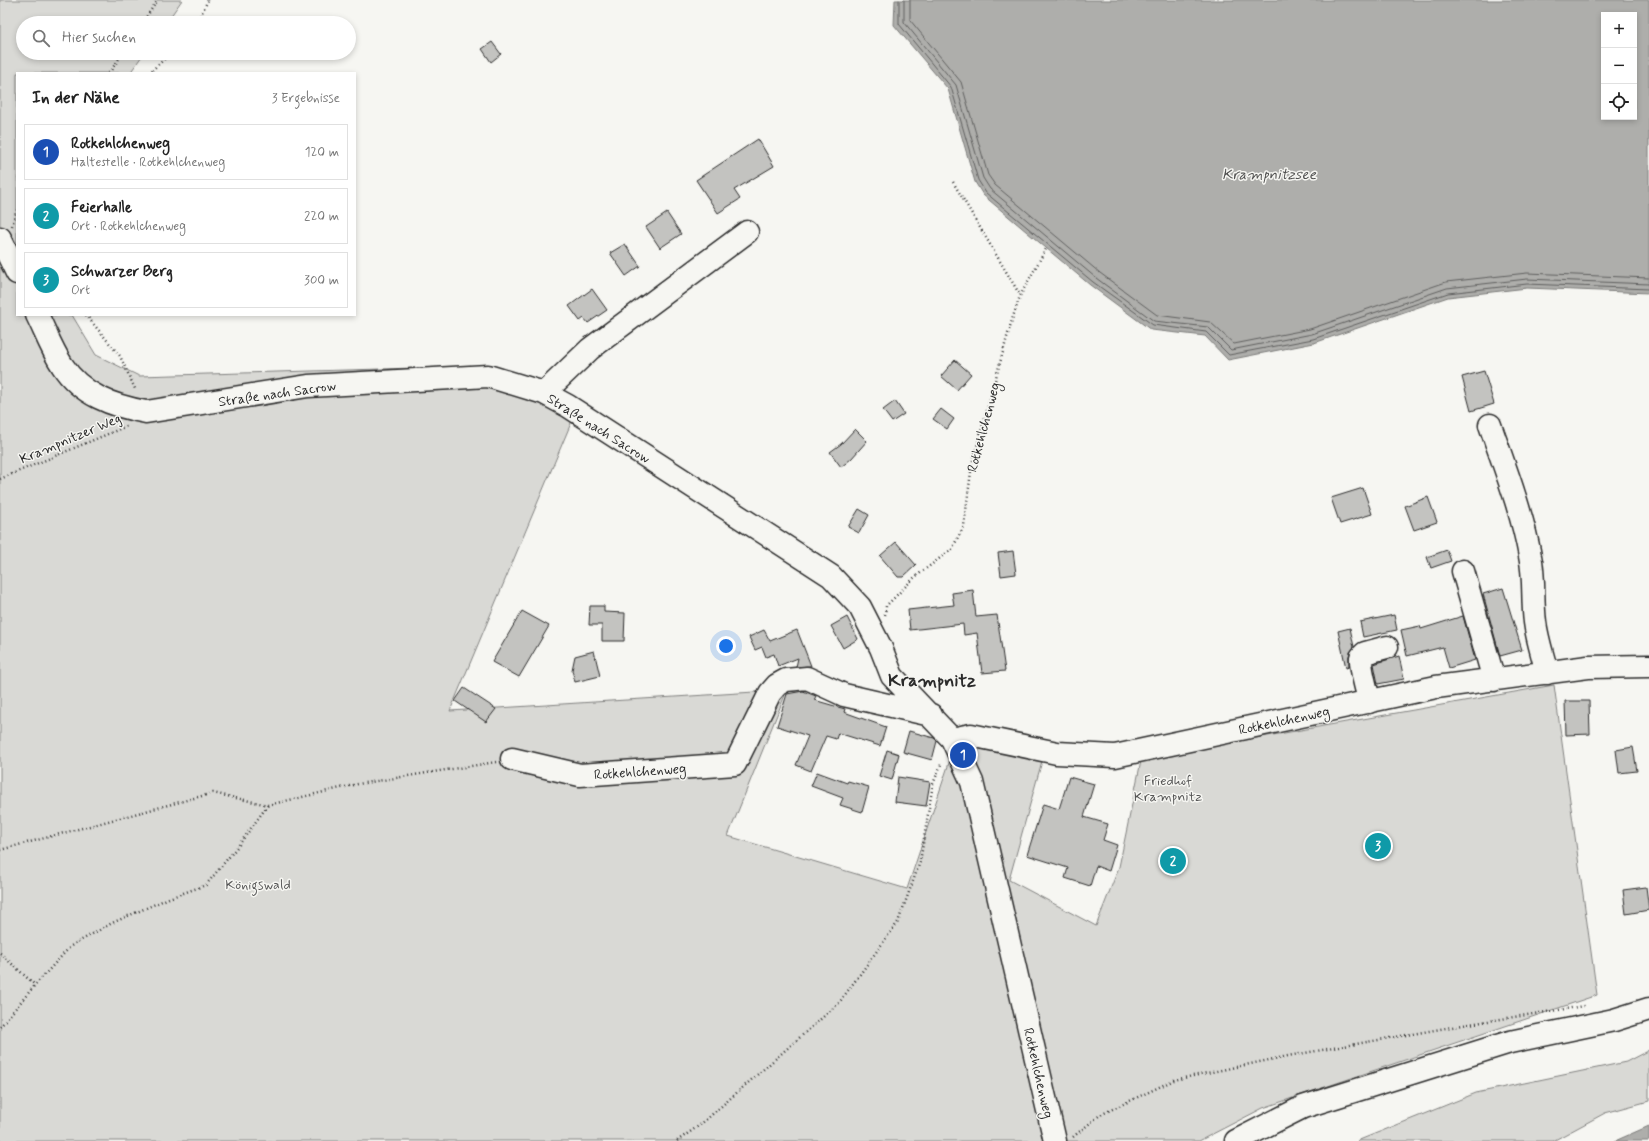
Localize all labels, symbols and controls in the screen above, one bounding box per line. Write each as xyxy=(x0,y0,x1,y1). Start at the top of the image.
map controls xyxy=(1601,12,1637,120)
button: + xyxy=(1601,12,1637,48)
search box xyxy=(16,16,356,60)
icon: search xyxy=(30,27,52,49)
text: Hier suchen xyxy=(62,28,136,48)
button: − xyxy=(1601,48,1637,84)
button: locate xyxy=(1601,84,1637,120)
text: In der Nähe xyxy=(32,87,120,109)
text: 3 Ergebnisse xyxy=(272,90,340,107)
text: Rotkehlchenweg xyxy=(71,134,170,154)
text: 1 xyxy=(43,144,49,161)
text: 120 m xyxy=(305,144,339,161)
text: Haltestelle · Rotkehlchenweg xyxy=(71,154,225,171)
water label: Krampnitzsee xyxy=(1222,165,1317,185)
text: Feierhalle xyxy=(71,198,132,218)
text: 2 xyxy=(43,208,49,225)
text: 220 m xyxy=(304,208,339,225)
text: Ort · Rotkehlchenweg xyxy=(71,218,186,235)
text: Schwarzer Berg xyxy=(71,262,173,282)
text: 3 xyxy=(43,272,49,289)
text: 300 m xyxy=(304,272,339,289)
text: Ort xyxy=(71,282,90,299)
street label: Straße nach Sacrow xyxy=(217,377,337,411)
street label: Rotkehlchenweg xyxy=(963,380,1006,474)
street label: Straße nach Sacrow xyxy=(543,390,654,468)
street label: Krampnitzer Weg xyxy=(17,409,124,468)
your location xyxy=(716,636,736,656)
district label: Krampnitz xyxy=(888,669,976,693)
street label: Rotkehlchenweg xyxy=(1237,703,1331,740)
pin: 1 xyxy=(950,740,976,770)
street label: Rotkehlchenweg xyxy=(593,760,687,785)
park label: Friedhof Krampnitz xyxy=(1134,772,1202,806)
pin: 3 xyxy=(1365,831,1391,861)
pin: 2 xyxy=(1160,846,1186,876)
park label: Königswald xyxy=(225,876,291,896)
street label: Rotkehlchenweg xyxy=(1018,1026,1057,1120)

